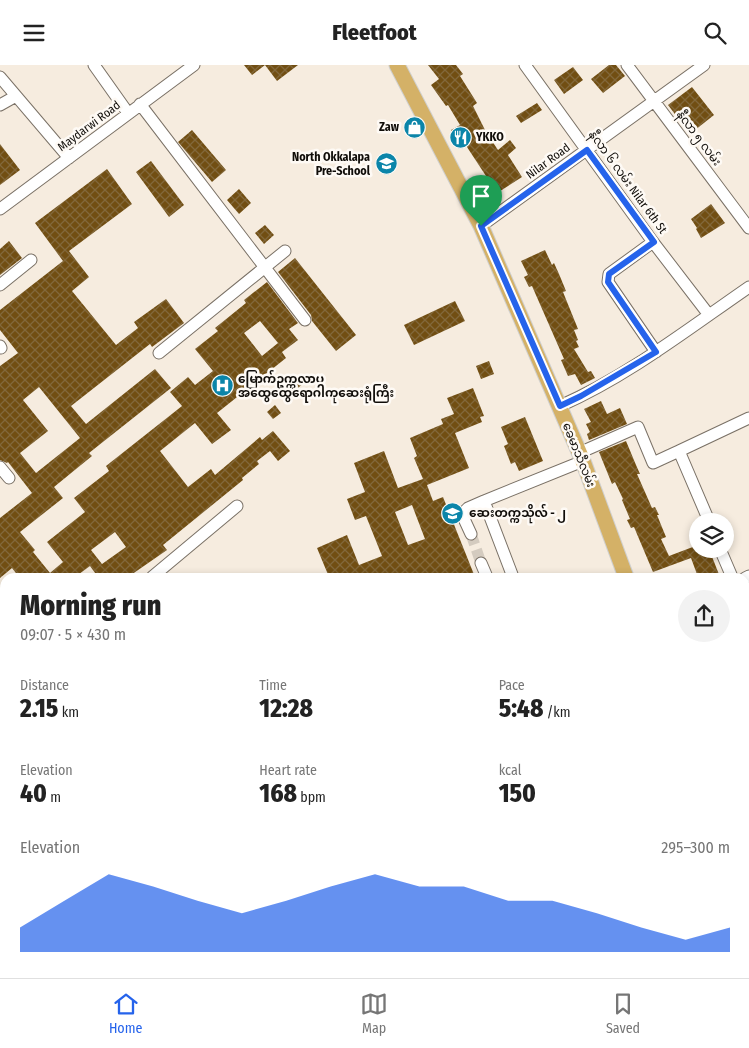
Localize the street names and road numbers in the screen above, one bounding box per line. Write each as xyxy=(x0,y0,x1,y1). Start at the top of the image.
street label: Maydarwi Road xyxy=(55,98,123,154)
street label: နီလာ ၅ လမ်း xyxy=(671,106,726,170)
street label: နီလာ ၆ လမ်း Nilar 6th St xyxy=(583,127,672,238)
street label: Nilar Road xyxy=(523,140,573,182)
street label: ခေမာသီလမ်း xyxy=(560,420,600,489)

